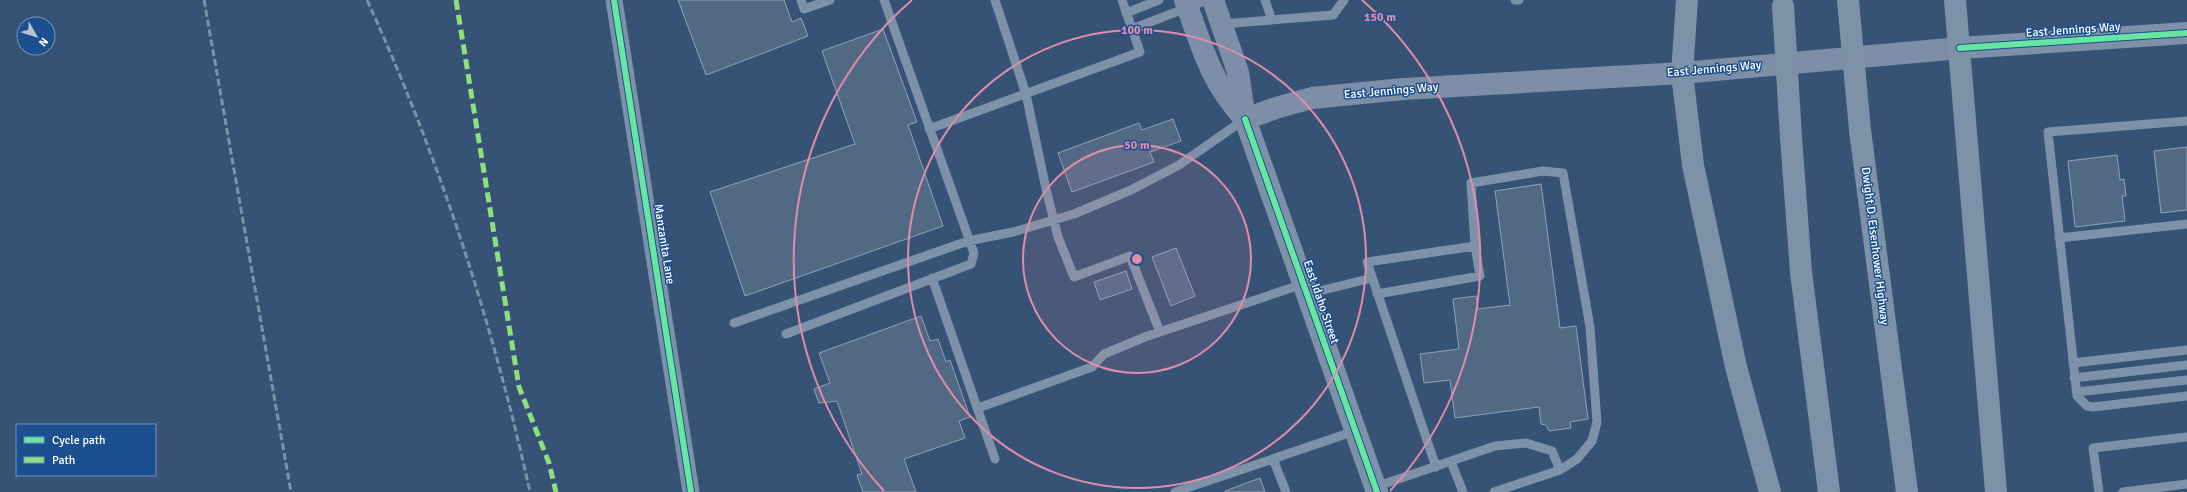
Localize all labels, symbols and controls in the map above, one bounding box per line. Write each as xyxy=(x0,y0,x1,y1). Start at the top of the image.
text: 150 m xyxy=(1364,10,1396,25)
north arrow xyxy=(16,16,56,56)
street label: East Jennings Way xyxy=(2025,19,2121,41)
text: 100 m xyxy=(1121,23,1153,38)
text: N xyxy=(36,35,51,49)
street label: East Jennings Way xyxy=(1666,57,1762,81)
street label: East Jennings Way xyxy=(1343,79,1439,103)
text: 50 m xyxy=(1124,138,1150,153)
street label: Dwight D. Eisenhower Highway xyxy=(1858,166,1892,326)
street label: Manzanita Lane xyxy=(650,203,678,285)
centre of rings xyxy=(1130,252,1144,266)
street label: East Idaho Street xyxy=(1300,258,1342,346)
legend xyxy=(16,424,156,476)
text: Cycle path xyxy=(52,433,105,448)
text: Path xyxy=(52,453,75,468)

